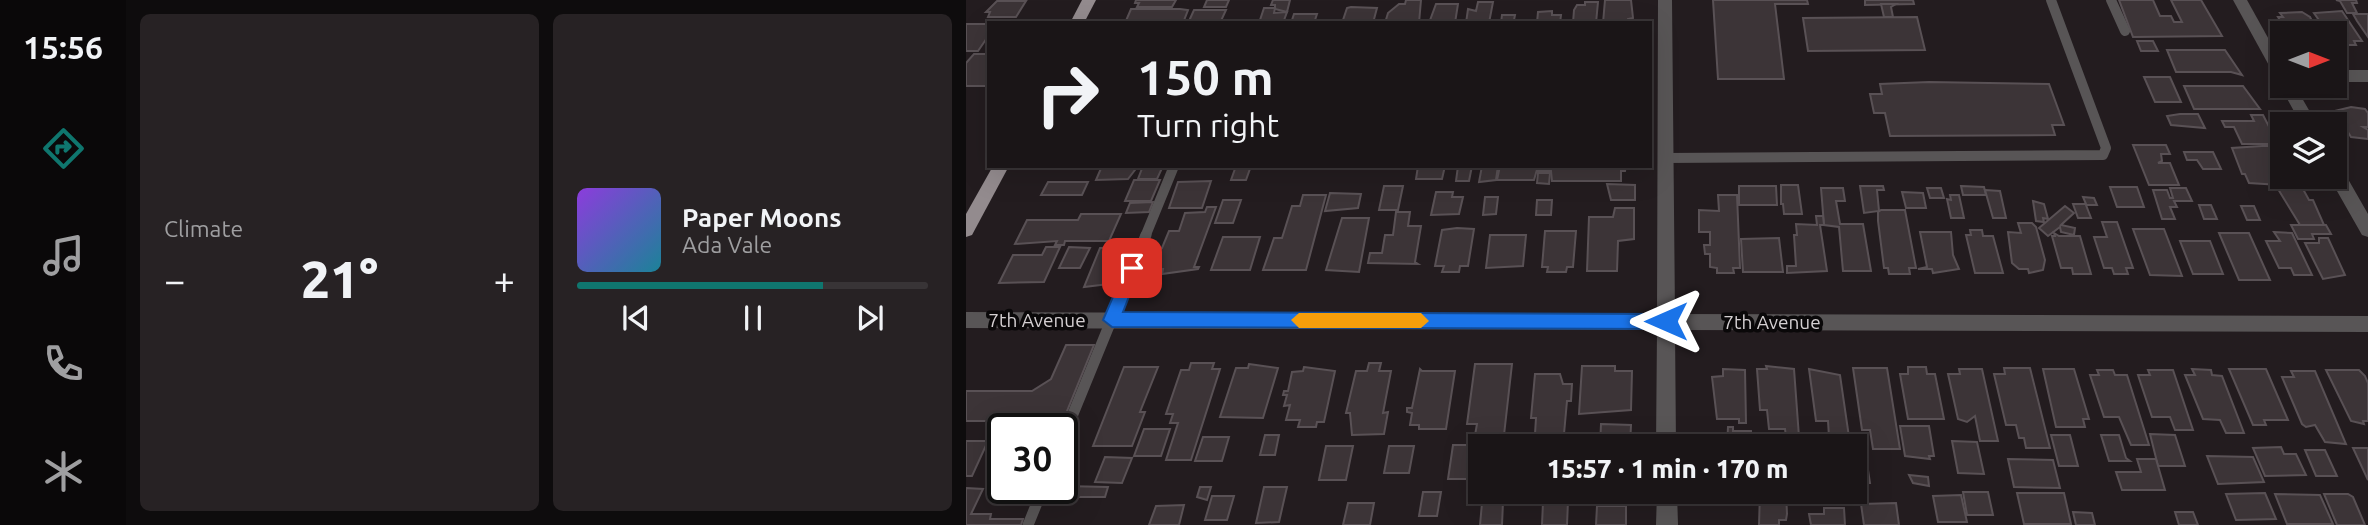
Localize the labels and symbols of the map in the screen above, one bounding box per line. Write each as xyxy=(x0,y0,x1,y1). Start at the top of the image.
north arrow xyxy=(2270,21,2347,98)
pin xyxy=(1102,238,1162,298)
position arrow xyxy=(1629,284,1703,358)
street label: 7th Avenue xyxy=(988,309,1086,331)
street label: 7th Avenue xyxy=(1723,311,1821,333)
speed limit sign: 30 xyxy=(987,413,1078,504)

